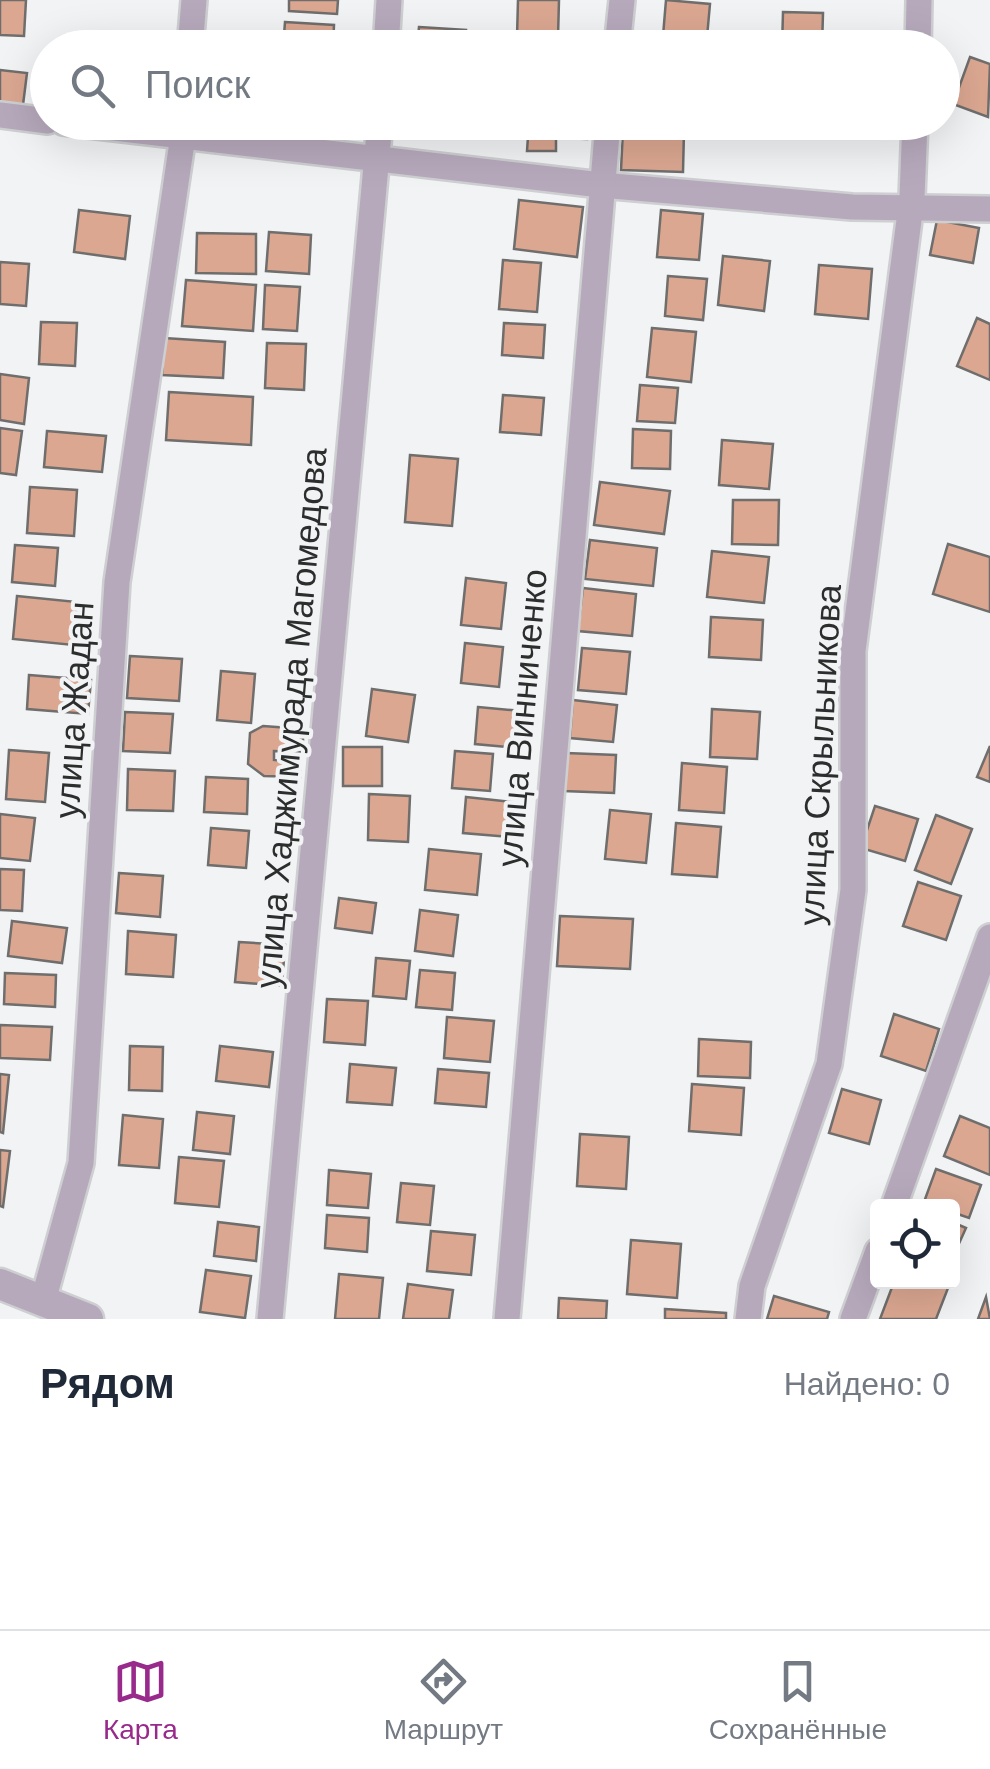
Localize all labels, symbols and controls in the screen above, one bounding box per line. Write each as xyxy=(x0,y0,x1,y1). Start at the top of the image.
search box xyxy=(30,30,960,140)
icon: search xyxy=(65,58,120,113)
text: Поиск xyxy=(145,64,250,106)
street label: улица Хаджимурада Магомедова xyxy=(247,445,334,990)
street label: улица Винниченко xyxy=(489,567,554,869)
street label: улица Скрыльникова xyxy=(791,583,848,927)
street label: улица Жадан xyxy=(46,600,101,820)
map controls xyxy=(870,1199,960,1289)
button: locate xyxy=(870,1199,960,1289)
text: Рядом xyxy=(40,1360,175,1407)
text: Найдено: 0 xyxy=(784,1366,950,1402)
tab: Карта xyxy=(103,1654,178,1746)
tab: Маршрут xyxy=(384,1654,503,1746)
tab: Сохранённые xyxy=(709,1654,887,1746)

